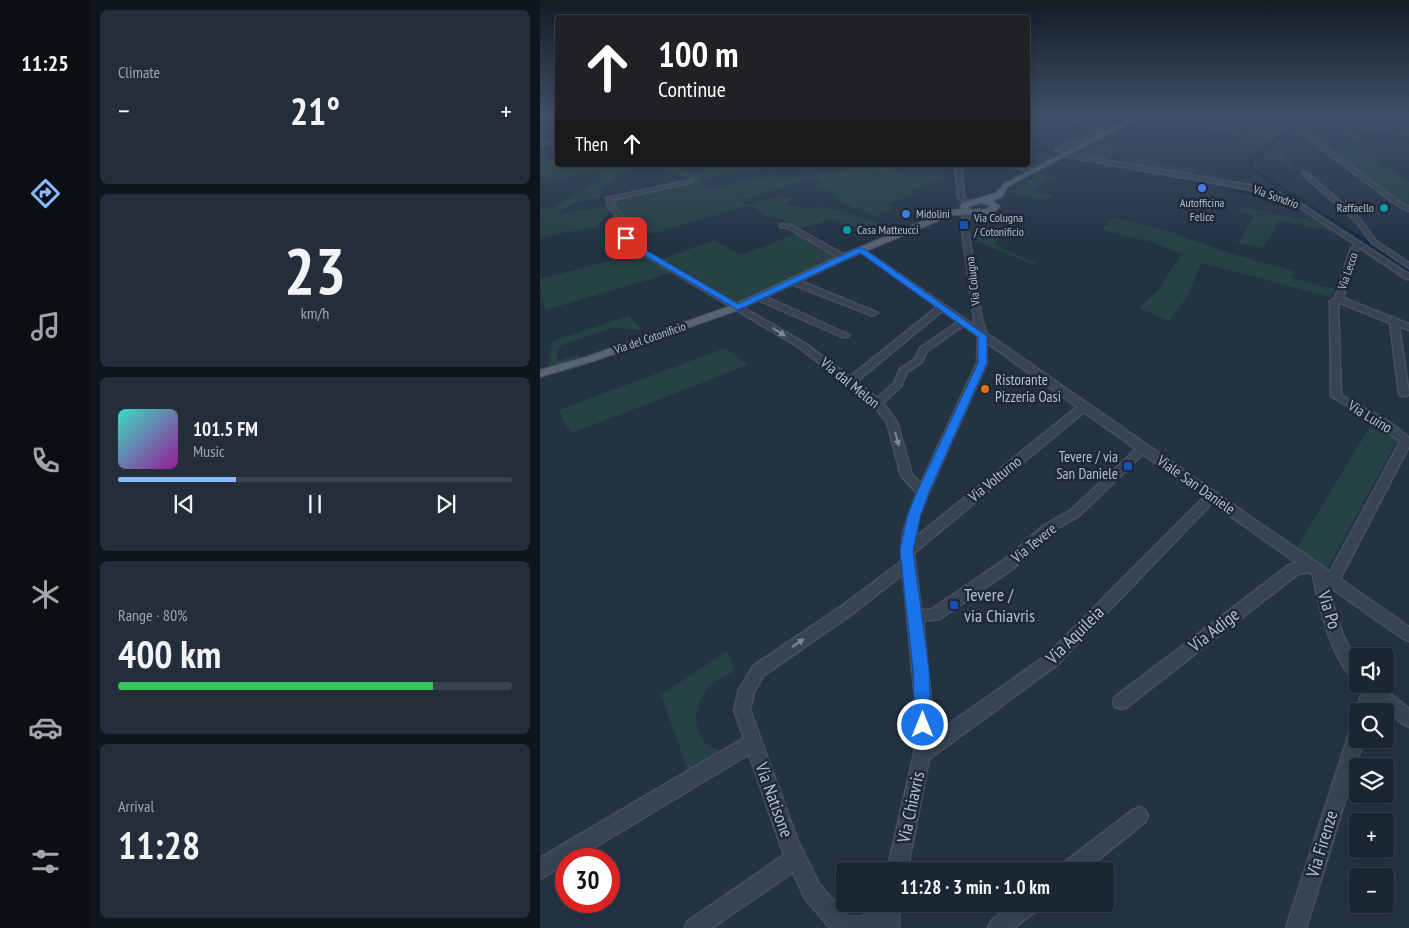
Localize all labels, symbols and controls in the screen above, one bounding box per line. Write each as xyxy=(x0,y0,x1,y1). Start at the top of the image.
text: 100 m xyxy=(658,31,739,77)
icon: ahead xyxy=(575,35,640,100)
text: 11:25 xyxy=(21,49,69,77)
text: Climate xyxy=(118,62,160,82)
text: Continue xyxy=(658,75,726,103)
text: 21° xyxy=(290,86,340,135)
text: − xyxy=(118,92,130,129)
text: + xyxy=(500,92,512,129)
icon: ahead xyxy=(618,130,646,158)
text: Then xyxy=(575,132,608,156)
icon: directions xyxy=(28,176,63,211)
street label: Via Sondrio xyxy=(1250,181,1301,212)
marker: Autofficina Felice xyxy=(1196,182,1208,194)
place label: Autofficina Felice xyxy=(1180,195,1224,224)
place label: Raffaello xyxy=(1337,200,1374,215)
marker: Raffaello xyxy=(1378,202,1390,214)
place label: Midolini xyxy=(916,206,950,221)
marker: Midolini xyxy=(900,208,912,220)
place label: Via Colugna / Cotonificio xyxy=(973,210,1024,239)
pin xyxy=(605,217,647,259)
marker: Via Colugna / Cotonificio xyxy=(958,219,970,231)
place label: Casa Matteucci xyxy=(857,222,919,237)
icon: arrive xyxy=(612,224,640,252)
marker: Casa Matteucci xyxy=(841,224,853,236)
text: 23 xyxy=(284,228,346,312)
street label: Via Lecco xyxy=(1334,250,1361,292)
street label: Via Colugna xyxy=(962,256,983,307)
text: km/h xyxy=(301,303,329,323)
icon: music xyxy=(28,309,63,344)
street label: Via del Cotonificio xyxy=(611,318,688,357)
one-way arrow xyxy=(773,328,786,337)
street label: Via dal Melon xyxy=(816,352,884,412)
place label: Ristorante Pizzeria Oasi xyxy=(995,370,1061,406)
marker: Ristorante Pizzeria Oasi xyxy=(979,383,991,395)
street label: Via Luino xyxy=(1344,395,1396,437)
text: 101.5 FM xyxy=(193,417,258,441)
one-way arrow xyxy=(893,431,901,446)
text: Music xyxy=(193,441,225,461)
icon: phone xyxy=(28,443,63,478)
place label: Tevere / via San Daniele xyxy=(1056,447,1118,483)
street label: Viale San Daniele xyxy=(1153,450,1239,518)
street label: Via Volturno xyxy=(963,451,1025,506)
marker: Tevere / via San Daniele xyxy=(1122,460,1134,472)
icon: previous xyxy=(170,490,198,518)
icon: pause xyxy=(301,490,329,518)
icon: next xyxy=(432,490,460,518)
street label: Via Tevere xyxy=(1007,519,1060,567)
icon: climate xyxy=(28,577,63,612)
place label: Tevere / via Chiavris xyxy=(964,583,1035,627)
street label: Via Po xyxy=(1313,587,1346,632)
marker: Tevere / via Chiavris xyxy=(948,599,960,611)
street label: Via Aquileia xyxy=(1040,601,1109,669)
street label: Via Adige xyxy=(1183,603,1244,657)
text: Range · 80% xyxy=(118,605,187,625)
text: 400 km xyxy=(118,629,221,678)
one-way arrow xyxy=(791,638,805,648)
map controls xyxy=(1349,648,1394,913)
button: sound xyxy=(1349,648,1394,693)
position arrow xyxy=(896,698,948,750)
button: search xyxy=(1349,703,1394,748)
icon: car xyxy=(28,710,63,745)
street label: Via Natisone xyxy=(750,758,799,841)
button: layers xyxy=(1349,758,1394,803)
street label: Via Chiavris xyxy=(892,769,929,846)
text: Arrival xyxy=(118,796,154,816)
street label: Via Firenze xyxy=(1300,808,1343,881)
button: + xyxy=(1349,813,1394,858)
text: 11:28 xyxy=(118,820,200,869)
icon: filters xyxy=(28,844,63,879)
speed limit sign: 30 xyxy=(555,848,620,913)
button: − xyxy=(1349,868,1394,913)
text: 11:28 · 3 min · 1.0 km xyxy=(900,875,1050,899)

